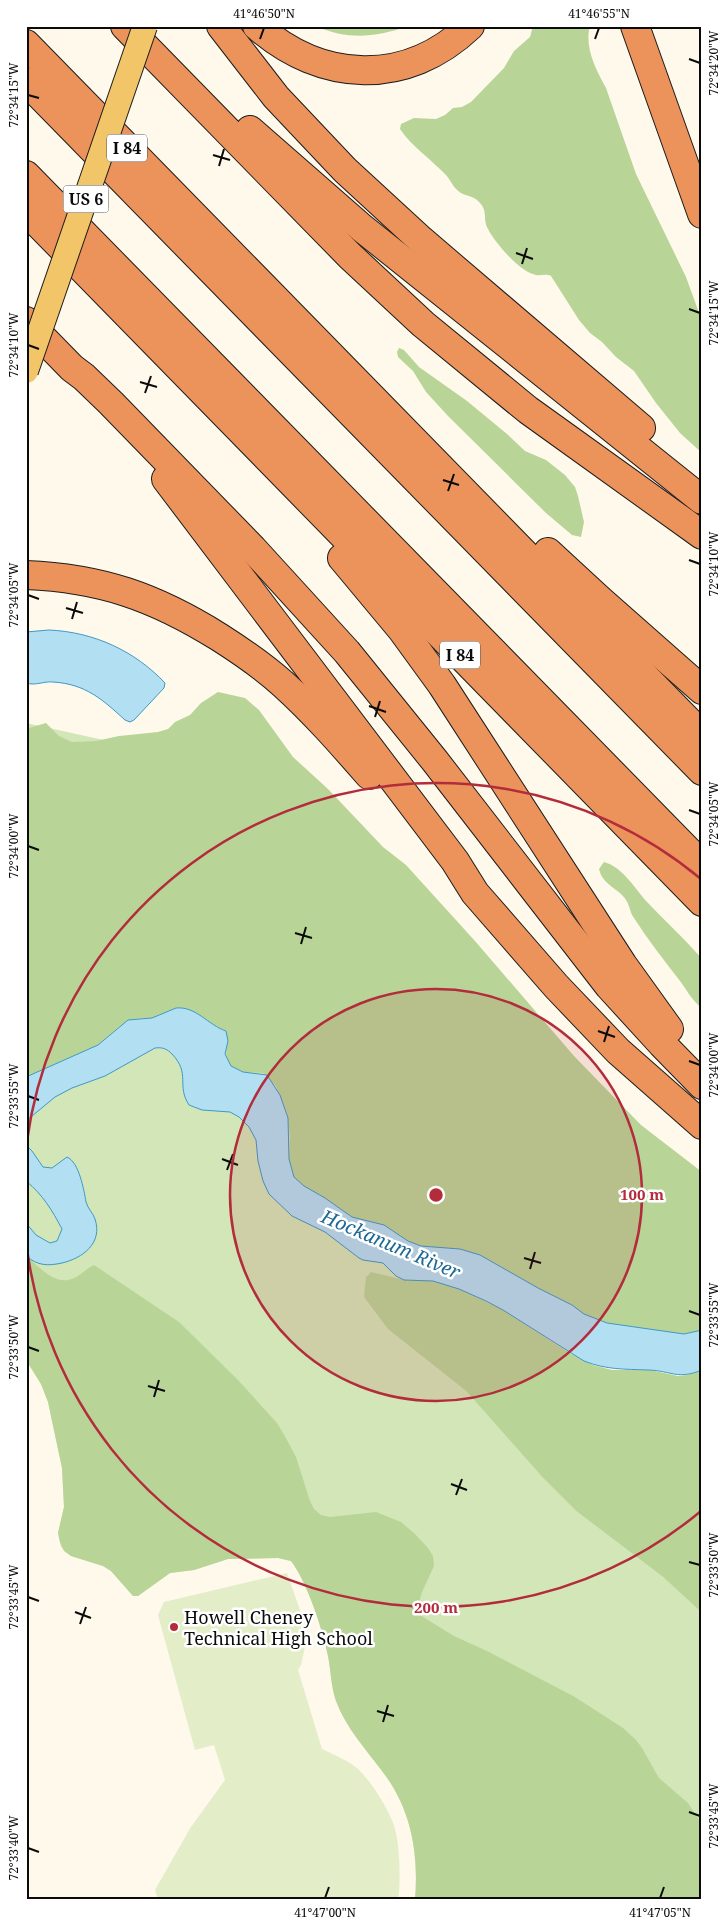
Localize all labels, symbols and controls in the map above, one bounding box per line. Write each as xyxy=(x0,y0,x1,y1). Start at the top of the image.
text: 41°46'50"N xyxy=(233,5,295,22)
text: 41°46'55"N xyxy=(568,5,630,22)
text: 72°34'20"W xyxy=(705,30,722,96)
text: 72°34'15"W xyxy=(5,62,22,128)
road number: I 84 xyxy=(107,134,147,162)
road number: US 6 xyxy=(64,185,108,212)
text: 72°34'15"W xyxy=(705,280,722,346)
text: 72°34'10"W xyxy=(5,312,22,378)
text: 72°34'10"W xyxy=(705,531,722,597)
text: 72°34'05"W xyxy=(5,562,22,628)
road number: I 84 xyxy=(440,642,480,668)
text: 72°34'05"W xyxy=(705,781,722,847)
text: 72°34'00"W xyxy=(5,813,22,879)
text: 72°34'00"W xyxy=(705,1032,722,1098)
text: 72°33'55"W xyxy=(5,1063,22,1129)
text: 100 m xyxy=(620,1184,664,1204)
centre of rings xyxy=(427,1186,445,1204)
water label: Hockanum River xyxy=(317,1203,465,1285)
text: 72°33'55"W xyxy=(705,1282,722,1348)
text: 72°33'50"W xyxy=(5,1314,22,1380)
text: 72°33'50"W xyxy=(705,1532,722,1598)
text: 72°33'45"W xyxy=(5,1564,22,1630)
text: 200 m xyxy=(414,1597,458,1617)
place label: Howell Cheney Technical High School xyxy=(184,1605,373,1650)
marker: Howell Cheney Technical High School xyxy=(168,1621,180,1633)
text: 72°33'45"W xyxy=(705,1783,722,1849)
text: 72°33'40"W xyxy=(5,1815,22,1881)
text: 41°47'00"N xyxy=(294,1904,356,1921)
text: 41°47'05"N xyxy=(629,1904,691,1921)

